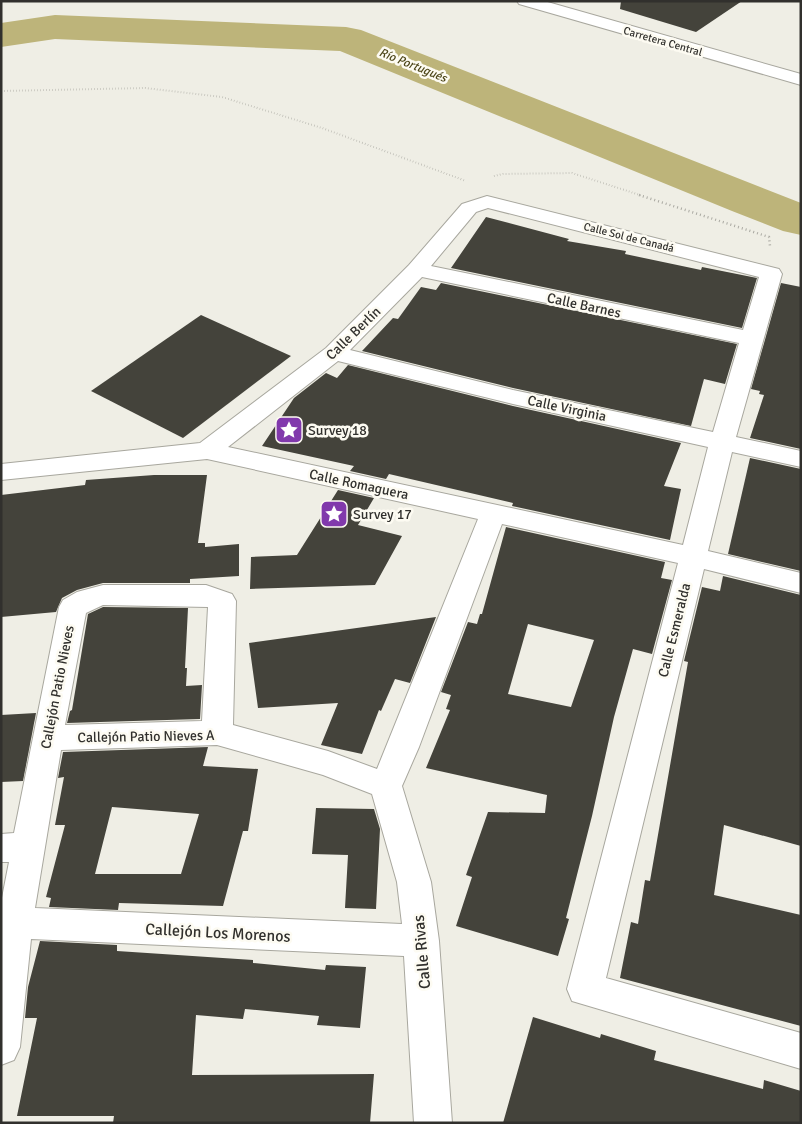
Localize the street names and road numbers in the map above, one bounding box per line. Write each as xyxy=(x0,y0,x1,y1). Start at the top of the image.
street label: Carretera Central xyxy=(622,24,704,59)
street label: Calle Sol de Canadá xyxy=(582,220,676,255)
street label: Calle Barnes xyxy=(545,289,622,322)
street label: Calle Berlín xyxy=(322,303,384,364)
street label: Calle Virginia xyxy=(526,392,608,425)
street label: Calle Romaguera xyxy=(308,466,410,503)
street label: Calle Esmeralda xyxy=(655,581,694,679)
street label: Callejón Patio Nieves xyxy=(37,624,78,750)
street label: Callejón Patio Nieves A xyxy=(77,727,215,746)
street label: Calle Rivas xyxy=(409,914,435,990)
street label: Callejón Los Morenos xyxy=(145,919,291,947)

